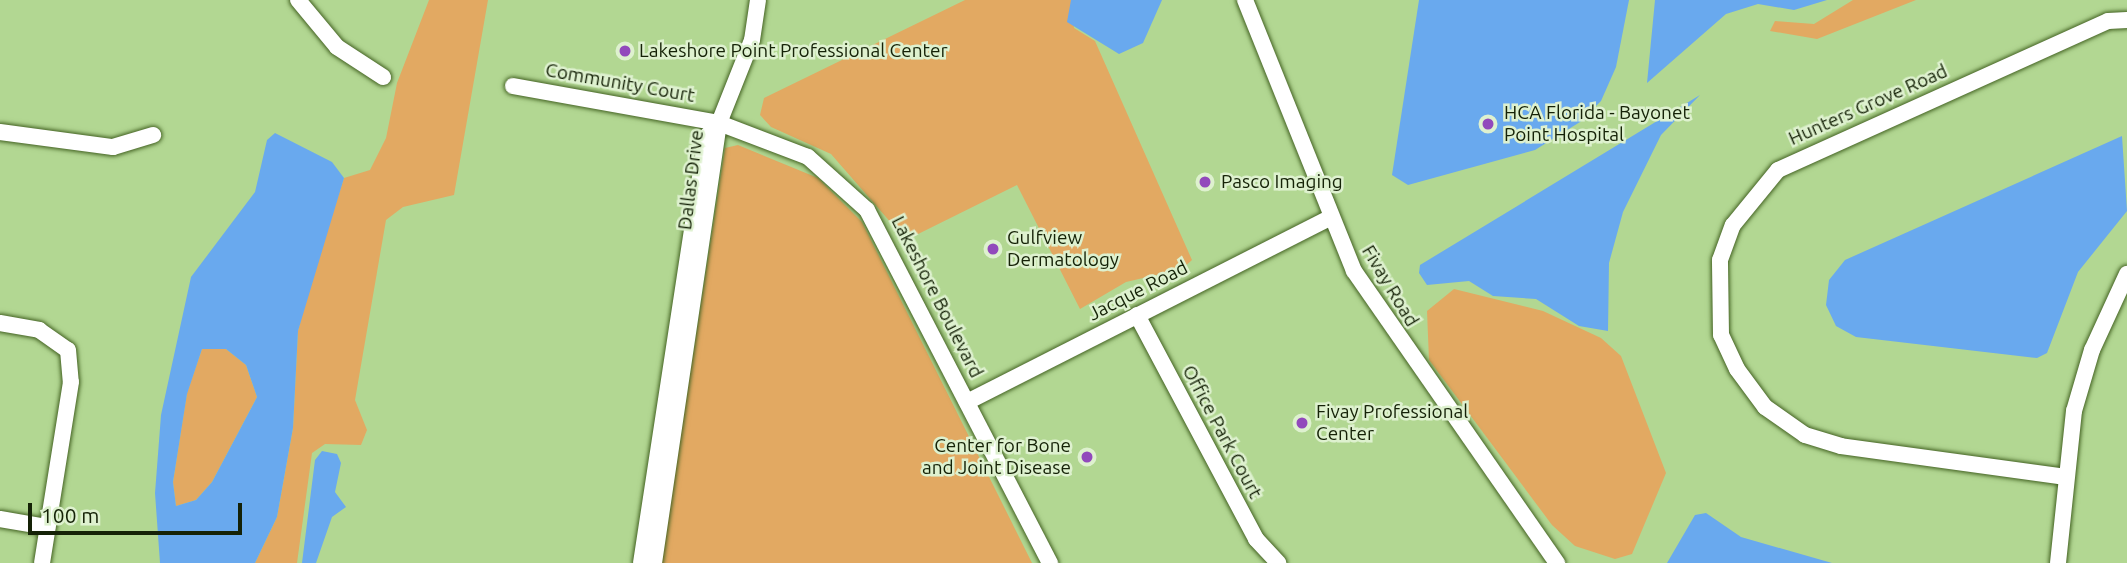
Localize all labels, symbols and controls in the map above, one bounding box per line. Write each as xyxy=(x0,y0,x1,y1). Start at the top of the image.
place label: Lakeshore Point Professional Center xyxy=(639,40,948,62)
marker: Lakeshore Point Professional Center xyxy=(617,43,633,59)
street label: Community Court xyxy=(544,59,696,107)
street label: Hunters Grove Road xyxy=(1785,60,1951,150)
place label: HCA Florida - Bayonet Point Hospital xyxy=(1504,102,1690,146)
marker: HCA Florida - Bayonet Point Hospital xyxy=(1478,114,1498,134)
street label: Dallas Drive xyxy=(674,129,708,231)
place label: Pasco Imaging xyxy=(1221,171,1343,193)
marker: Pasco Imaging xyxy=(1195,172,1215,192)
street label: Lakeshore Boulevard xyxy=(886,212,988,382)
place label: Gulfview Dermatology xyxy=(1007,227,1119,271)
marker: Gulfview Dermatology xyxy=(985,241,1001,257)
street label: Fivay Road xyxy=(1357,241,1423,331)
street label: Jacque Road xyxy=(1084,256,1192,326)
street label: Office Park Court xyxy=(1177,361,1267,503)
place label: Fivay Professional Center xyxy=(1316,401,1468,445)
marker: Fivay Professional Center xyxy=(1294,415,1310,431)
place label: Center for Bone and Joint Disease xyxy=(922,435,1071,479)
marker: Center for Bone and Joint Disease xyxy=(1077,447,1097,467)
scale bar xyxy=(32,490,245,534)
text: 100 m xyxy=(41,503,99,527)

